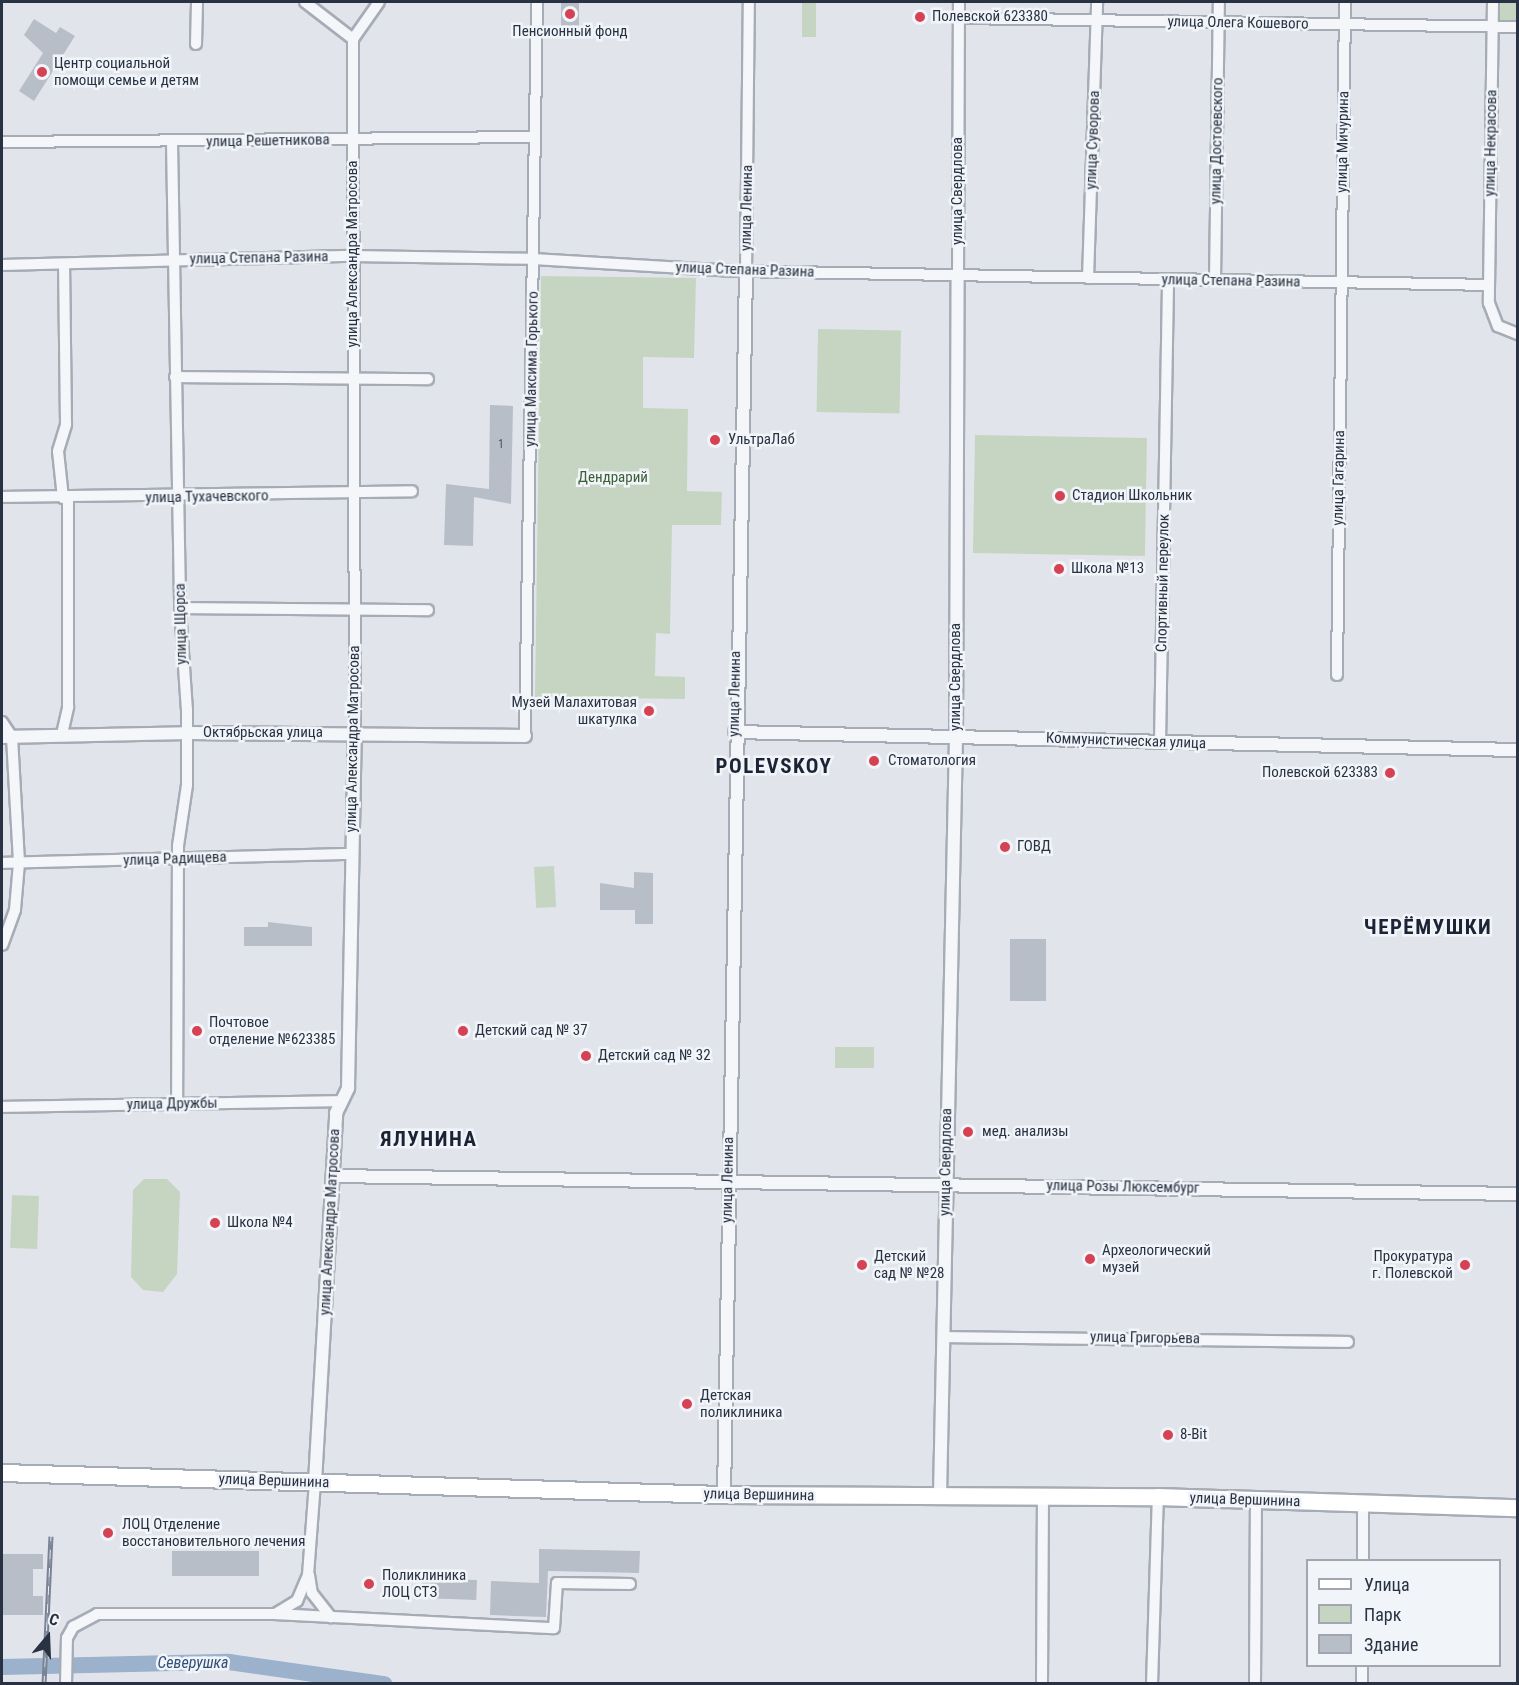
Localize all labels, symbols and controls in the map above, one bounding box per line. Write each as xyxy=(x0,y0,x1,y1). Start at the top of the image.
marker: Пенсионный фонд xyxy=(563,7,577,21)
place label: Полевской 623380 xyxy=(932,8,1048,26)
marker: Полевской 623380 xyxy=(913,10,927,24)
street label: улица Олега Кошевого xyxy=(1167,13,1309,33)
place label: Пенсионный фонд xyxy=(512,23,628,41)
place label: Центр социальной помощи семье и детям xyxy=(54,54,199,89)
marker: Центр социальной помощи семье и детям xyxy=(35,65,49,79)
street label: улица Достоевского xyxy=(1207,77,1227,205)
street label: улица Некрасова xyxy=(1481,89,1501,197)
street label: улица Суворова xyxy=(1082,90,1104,190)
street label: улица Мичурина xyxy=(1333,91,1353,193)
street label: улица Решетникова xyxy=(206,131,330,151)
street label: улица Свердлова xyxy=(949,137,967,245)
street label: улица Александра Матросова xyxy=(344,160,362,348)
street label: улица Ленина xyxy=(737,165,757,251)
street label: улица Степана Разина xyxy=(189,248,329,268)
street label: улица Степана Разина xyxy=(675,259,815,281)
street label: улица Степана Разина xyxy=(1161,271,1301,291)
street label: улица Максима Горького xyxy=(522,291,542,447)
street label: улица Гагарина xyxy=(1329,430,1349,526)
marker: УльтраЛаб xyxy=(706,431,724,449)
place label: УльтраЛаб xyxy=(728,431,795,449)
house number: 1 xyxy=(498,438,504,452)
park label: Дендрарий xyxy=(578,469,648,487)
street label: улица Тухачевского xyxy=(145,487,269,507)
place label: Стадион Школьник xyxy=(1072,487,1192,505)
marker: Стадион Школьник xyxy=(1053,489,1067,503)
street label: Спортивный переулок xyxy=(1153,514,1173,652)
place label: Школа №13 xyxy=(1071,560,1144,578)
marker: Школа №13 xyxy=(1052,562,1066,576)
street label: улица Щорса xyxy=(171,583,191,665)
street label: улица Свердлова xyxy=(947,623,965,731)
street label: улица Александра Матросова xyxy=(342,645,364,833)
street label: улица Ленина xyxy=(725,651,745,737)
place label: Музей Малахитовая шкатулка xyxy=(511,693,637,728)
marker: Музей Малахитовая шкатулка xyxy=(642,704,656,718)
street label: Октябрьская улица xyxy=(203,724,323,742)
street label: Коммунистическая улица xyxy=(1046,729,1206,753)
marker: Стоматология xyxy=(865,752,883,770)
place label: Стоматология xyxy=(888,752,976,770)
district label: POLEVSKOY xyxy=(716,753,832,779)
place label: Полевской 623383 xyxy=(1262,764,1378,782)
marker: Полевской 623383 xyxy=(1383,766,1397,780)
place label: ГОВД xyxy=(1017,838,1051,856)
marker: ГОВД xyxy=(998,840,1012,854)
street label: улица Радищева xyxy=(123,848,227,870)
district label: ЧЕРЁМУШКИ xyxy=(1364,914,1492,940)
place label: Почтовое отделение №623385 xyxy=(209,1013,335,1048)
place label: Детский сад № 37 xyxy=(475,1022,588,1040)
marker: Почтовое отделение №623385 xyxy=(190,1024,204,1038)
marker: Детский сад № 37 xyxy=(456,1024,470,1038)
place label: Детский сад № 32 xyxy=(598,1047,711,1065)
marker: Детский сад № 32 xyxy=(579,1049,593,1063)
street label: улица Дружбы xyxy=(127,1094,217,1114)
street label: улица Свердлова xyxy=(936,1108,956,1216)
marker: мед. анализы xyxy=(959,1123,977,1141)
place label: мед. анализы xyxy=(982,1123,1068,1141)
district label: ЯЛУНИНА xyxy=(380,1126,478,1152)
street label: улица Александра Матросова xyxy=(316,1128,344,1316)
street label: улица Ленина xyxy=(718,1137,738,1223)
street label: улица Розы Люксембург xyxy=(1046,1177,1200,1197)
place label: Школа №4 xyxy=(227,1214,293,1232)
marker: Школа №4 xyxy=(208,1216,222,1230)
place label: Археологический музей xyxy=(1102,1241,1211,1276)
place label: Детский сад № №28 xyxy=(874,1247,944,1282)
place label: Прокуратура г. Полевской xyxy=(1372,1247,1453,1282)
marker: Археологический музей xyxy=(1083,1252,1097,1266)
marker: Детский сад № №28 xyxy=(855,1258,869,1272)
marker: Прокуратура г. Полевской xyxy=(1458,1258,1472,1272)
street label: улица Григорьева xyxy=(1090,1328,1200,1348)
place label: Детская поликлиника xyxy=(700,1386,783,1421)
marker: Детская поликлиника xyxy=(678,1395,696,1413)
place label: 8-Bit xyxy=(1180,1426,1207,1444)
marker: 8-Bit xyxy=(1161,1428,1175,1442)
street label: улица Вершинина xyxy=(218,1470,330,1492)
street label: улица Вершинина xyxy=(704,1485,814,1505)
street label: улица Вершинина xyxy=(1189,1489,1301,1511)
place label: ЛОЦ Отделение восстановительного лечения xyxy=(122,1515,305,1550)
marker: ЛОЦ Отделение восстановительного лечения xyxy=(99,1524,117,1542)
legend xyxy=(1306,1559,1501,1667)
place label: Поликлиника ЛОЦ СТЗ xyxy=(382,1566,466,1601)
text: Улица xyxy=(1364,1574,1410,1595)
marker: Поликлиника ЛОЦ СТЗ xyxy=(360,1575,378,1593)
text: Парк xyxy=(1364,1604,1401,1625)
north arrow xyxy=(18,1607,78,1667)
text: С xyxy=(47,1609,61,1630)
text: Здание xyxy=(1364,1634,1418,1655)
water label: Северушка xyxy=(157,1653,229,1673)

